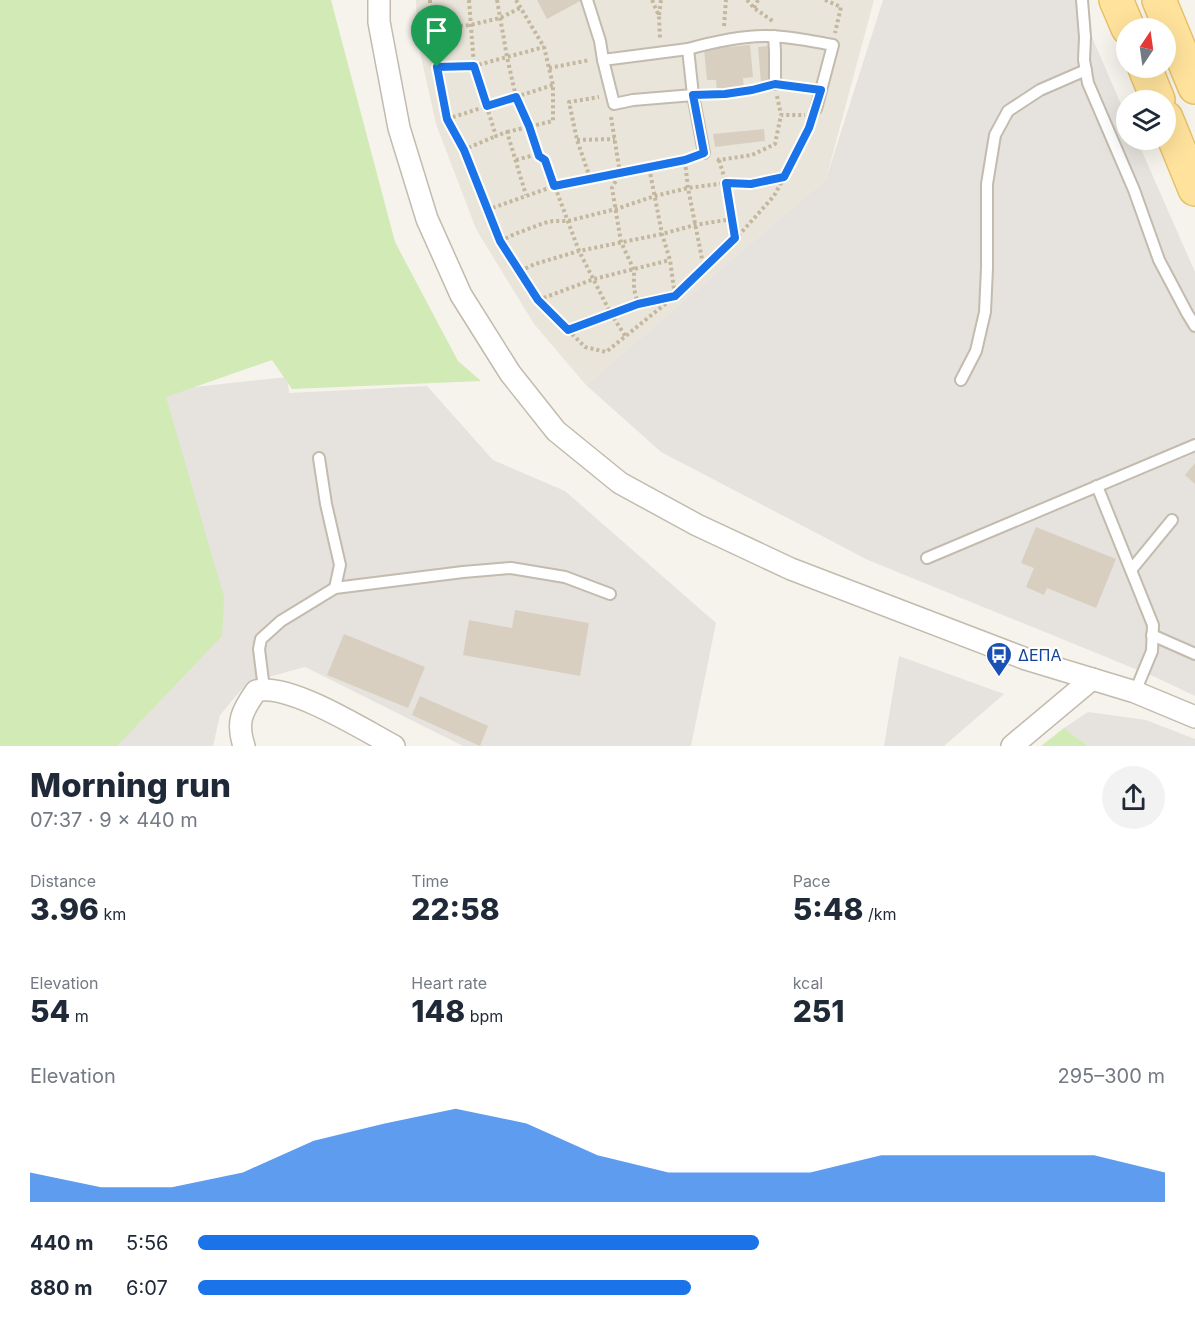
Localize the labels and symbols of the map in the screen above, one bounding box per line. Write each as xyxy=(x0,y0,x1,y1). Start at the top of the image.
pin xyxy=(411,5,462,67)
north arrow xyxy=(1116,18,1176,78)
bus stop icon: ΔΕΠΑ xyxy=(984,640,1014,678)
place label: ΔΕΠΑ xyxy=(1018,645,1061,665)

